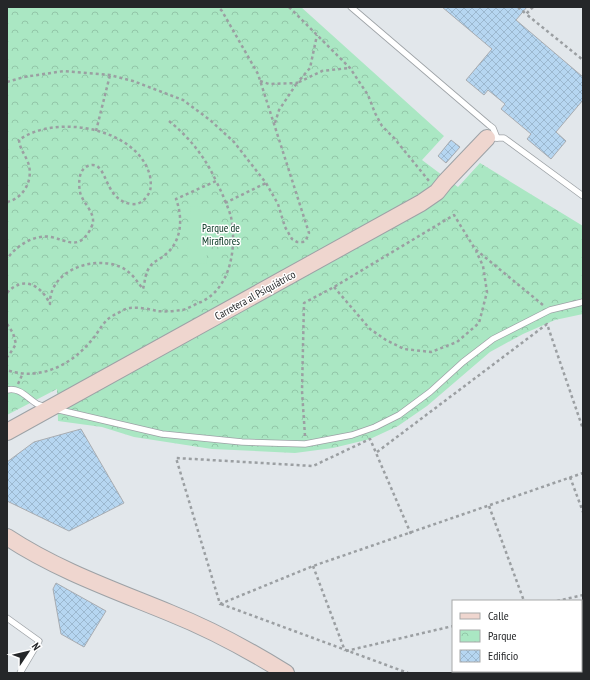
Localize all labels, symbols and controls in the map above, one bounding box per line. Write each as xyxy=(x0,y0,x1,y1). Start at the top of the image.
park label: Parque de Miraflores xyxy=(202,221,240,248)
street label: Carretera al Psiquiátrico xyxy=(212,267,298,323)
legend xyxy=(452,600,582,672)
text: Calle xyxy=(488,608,509,623)
text: Parque xyxy=(488,628,517,643)
north arrow xyxy=(8,632,48,672)
text: N xyxy=(29,640,44,653)
text: Edificio xyxy=(488,648,518,663)

